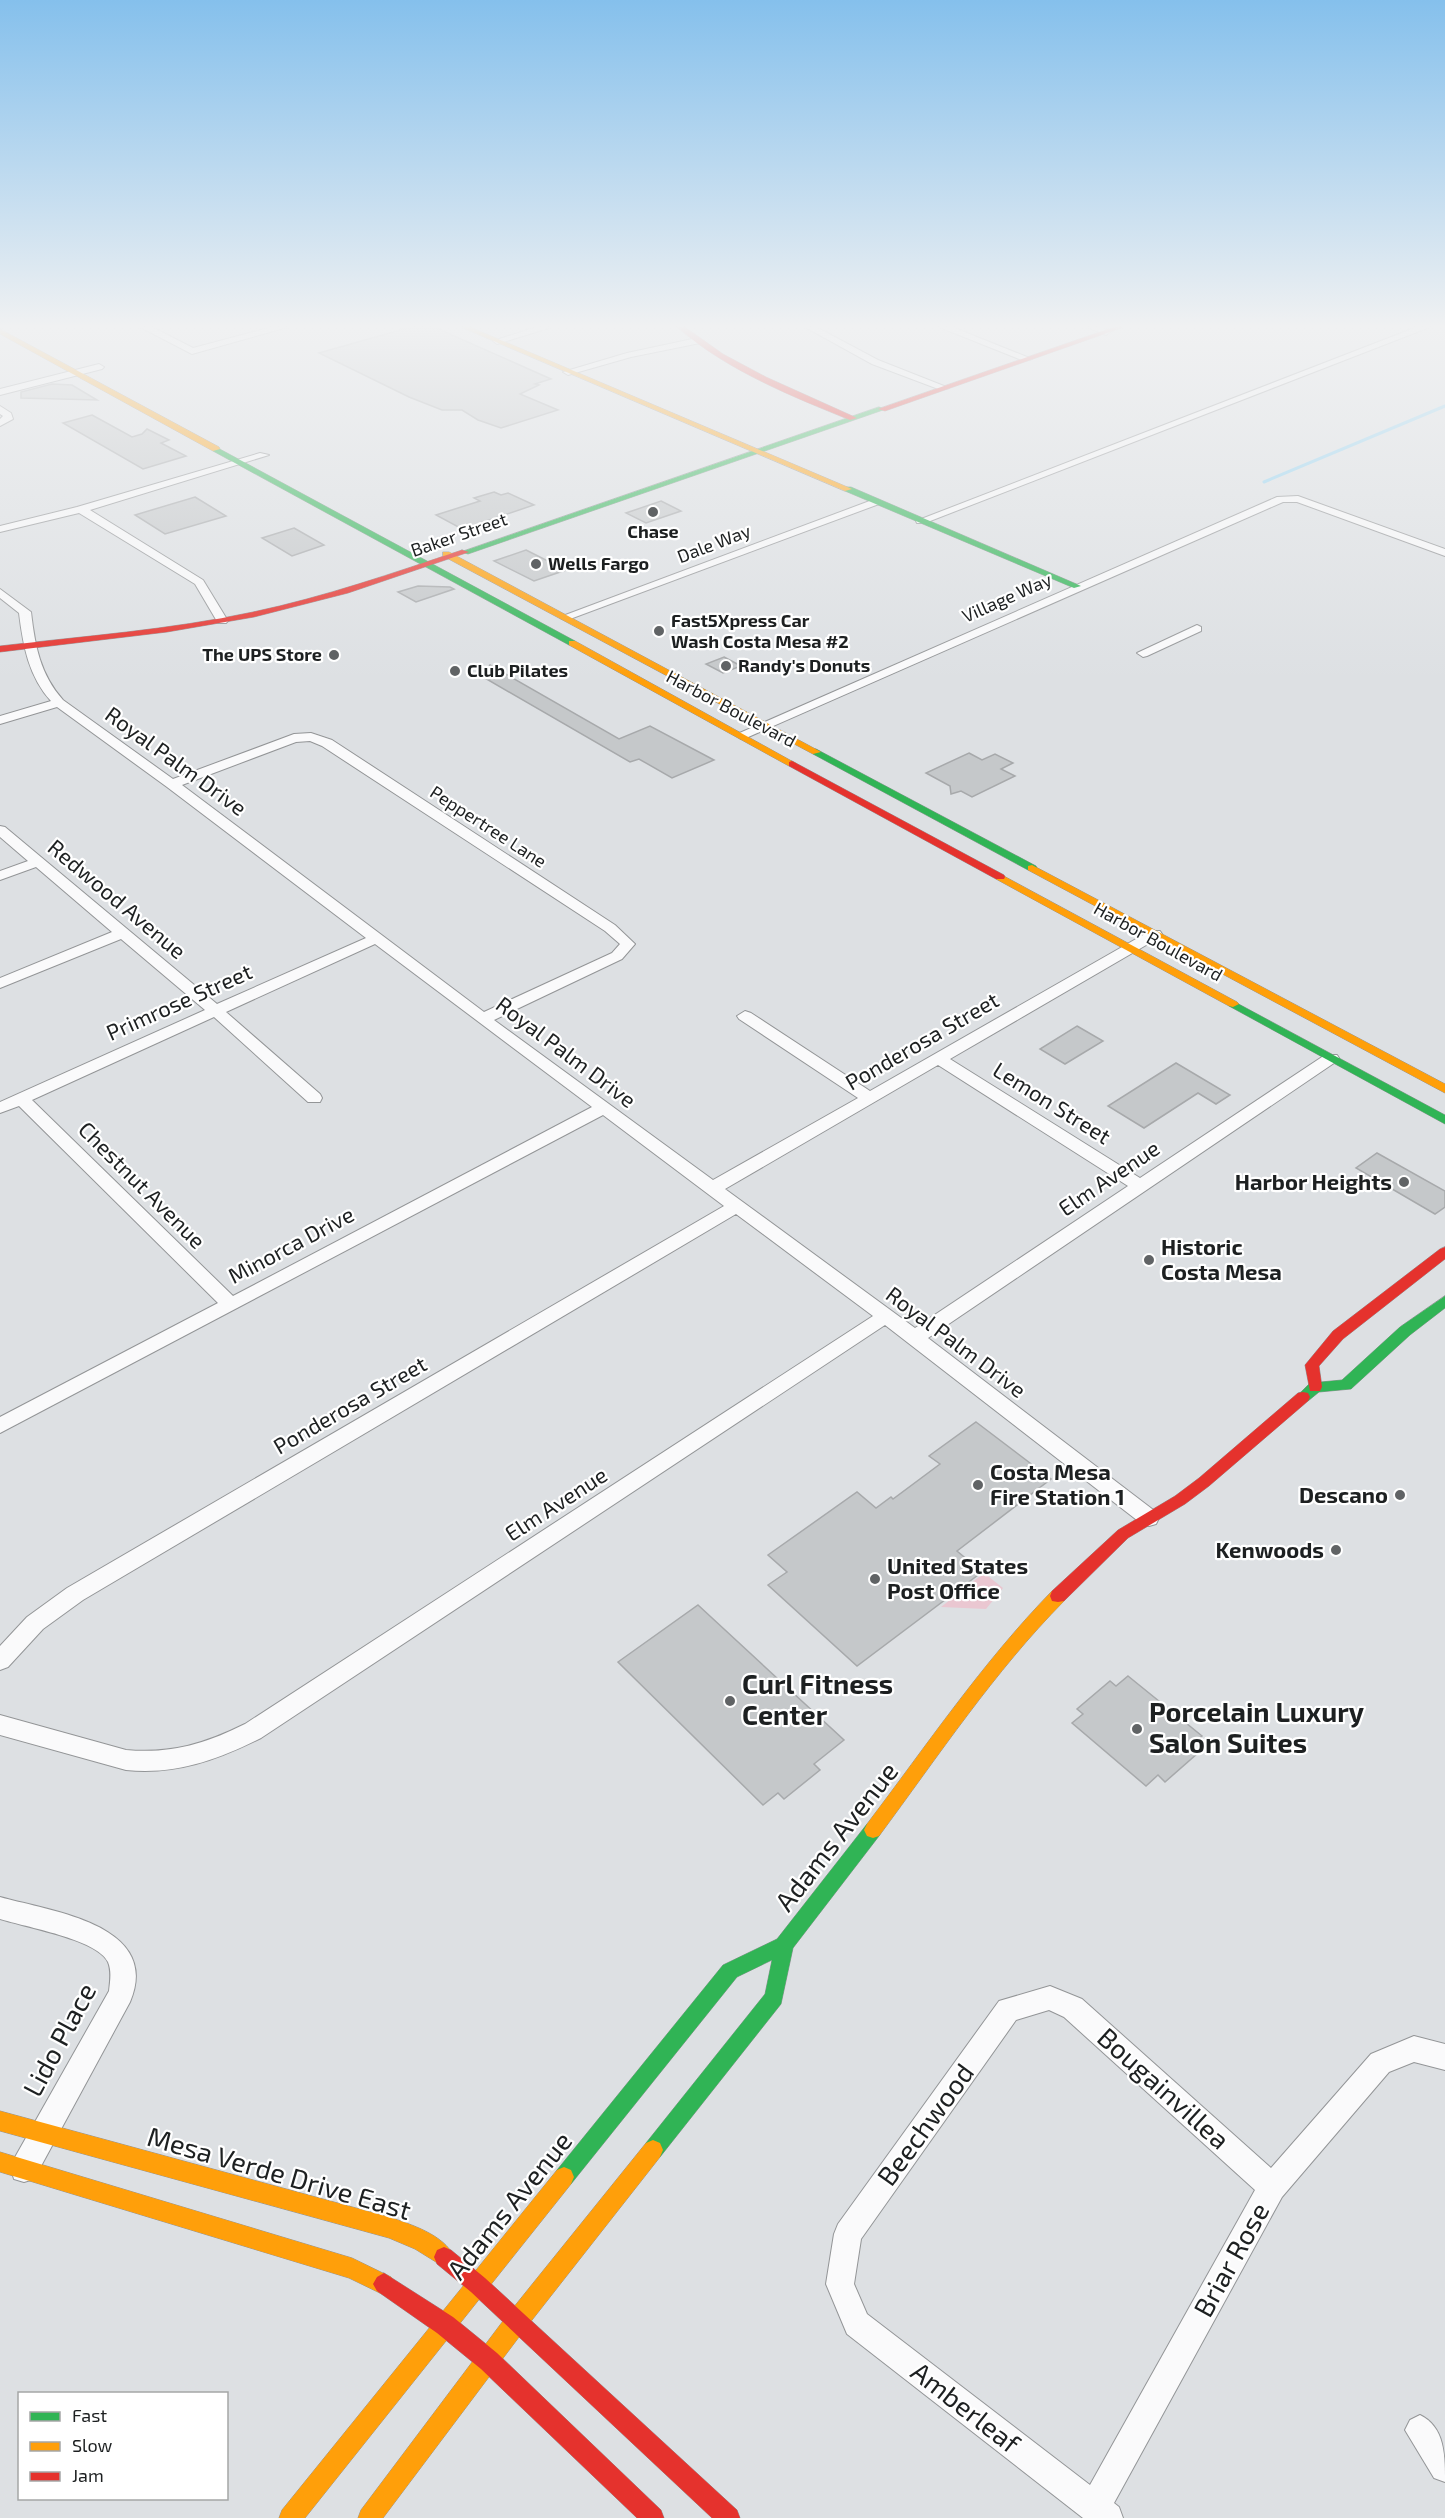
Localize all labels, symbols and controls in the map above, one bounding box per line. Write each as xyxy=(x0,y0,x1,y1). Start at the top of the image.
marker: Chase xyxy=(646,505,660,519)
street label: Baker Street xyxy=(408,507,510,561)
street label: Dale Way xyxy=(674,519,754,567)
place label: Chase xyxy=(627,520,679,542)
place label: Wells Fargo xyxy=(548,552,649,574)
marker: Wells Fargo xyxy=(529,557,543,571)
street label: Village Way xyxy=(958,567,1055,627)
place label: Fast5Xpress Car Wash Costa Mesa #2 xyxy=(671,609,849,652)
marker: Fast5Xpress Car Wash Costa Mesa #2 xyxy=(652,624,666,638)
place label: The UPS Store xyxy=(202,643,322,665)
marker: The UPS Store xyxy=(327,648,341,662)
place label: Randy's Donuts xyxy=(738,654,870,676)
place label: Club Pilates xyxy=(467,659,568,681)
marker: Randy's Donuts xyxy=(719,659,733,673)
marker: Club Pilates xyxy=(448,664,462,678)
street label: Harbor Boulevard xyxy=(663,665,800,752)
street label: Royal Palm Drive xyxy=(101,700,252,820)
street label: Peppertree Lane xyxy=(426,780,551,872)
street label: Redwood Avenue xyxy=(44,833,192,963)
street label: Harbor Boulevard xyxy=(1090,897,1227,986)
street label: Primrose Street xyxy=(102,957,255,1045)
street label: Ponderosa Street xyxy=(840,986,1003,1095)
street label: Royal Palm Drive xyxy=(492,990,642,1112)
street label: Lemon Street xyxy=(989,1056,1116,1149)
street label: Chestnut Avenue xyxy=(74,1116,211,1253)
street label: Elm Avenue xyxy=(1053,1134,1164,1220)
place label: Harbor Heights xyxy=(1235,1168,1392,1194)
marker: Harbor Heights xyxy=(1397,1175,1411,1189)
street label: Minorca Drive xyxy=(223,1200,358,1288)
place label: Historic Costa Mesa xyxy=(1161,1233,1282,1284)
marker: Historic Costa Mesa xyxy=(1142,1253,1156,1267)
street label: Royal Palm Drive xyxy=(882,1280,1032,1402)
street label: Ponderosa Street xyxy=(268,1350,431,1459)
place label: Costa Mesa Fire Station 1 xyxy=(990,1458,1125,1509)
street label: Elm Avenue xyxy=(500,1461,611,1546)
marker: Costa Mesa Fire Station 1 xyxy=(971,1478,985,1492)
place label: Descano xyxy=(1299,1481,1388,1507)
marker: Descano xyxy=(1393,1488,1407,1502)
place label: Kenwoods xyxy=(1215,1536,1324,1562)
marker: Kenwoods xyxy=(1329,1543,1343,1557)
place label: United States Post Office xyxy=(887,1552,1028,1603)
marker: United States Post Office xyxy=(868,1572,882,1586)
place label: Curl Fitness Center xyxy=(742,1667,893,1730)
marker: Curl Fitness Center xyxy=(723,1694,737,1708)
place label: Porcelain Luxury Salon Suites xyxy=(1149,1695,1365,1758)
marker: Porcelain Luxury Salon Suites xyxy=(1130,1722,1144,1736)
street label: Adams Avenue xyxy=(767,1755,904,1917)
street label: Lido Place xyxy=(15,1977,101,2101)
street label: Bougainvillea xyxy=(1091,2020,1237,2156)
street label: Beechwood xyxy=(869,2057,979,2191)
street label: Mesa Verde Drive East xyxy=(144,2119,415,2225)
street label: Adams Avenue xyxy=(439,2125,578,2285)
street label: Briar Rose xyxy=(1186,2196,1275,2322)
street label: Amberleaf xyxy=(906,2354,1027,2459)
legend xyxy=(18,2392,228,2500)
text: Fast xyxy=(72,2404,107,2426)
text: Slow xyxy=(72,2434,113,2456)
text: Jam xyxy=(72,2464,104,2486)

